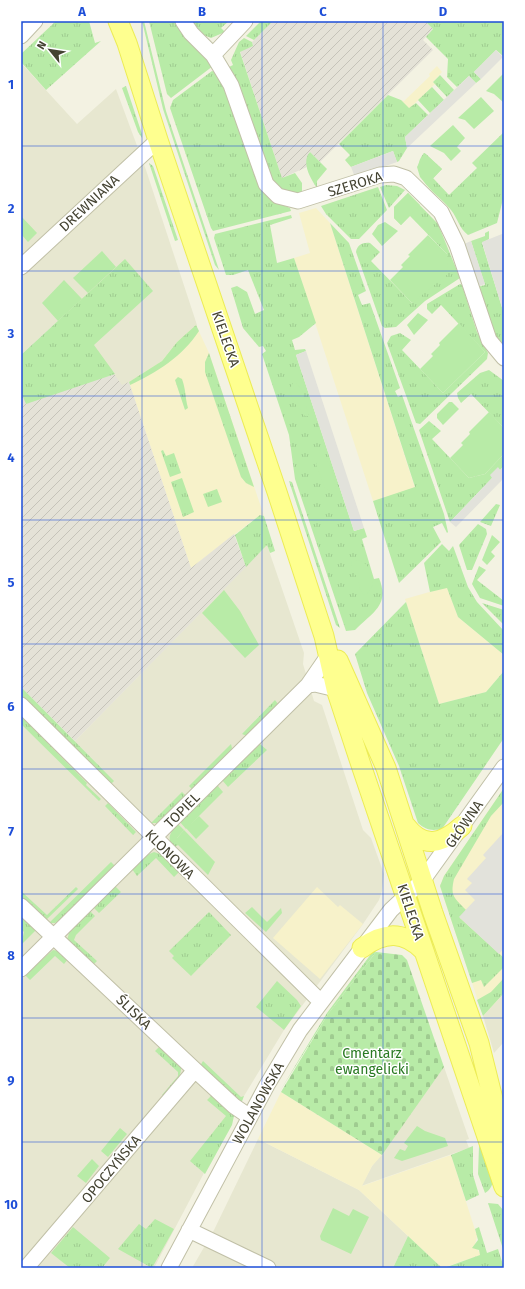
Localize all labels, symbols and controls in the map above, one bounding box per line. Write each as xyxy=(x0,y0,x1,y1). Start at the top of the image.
text: A xyxy=(77,4,86,19)
text: B xyxy=(198,4,206,19)
text: C xyxy=(319,4,327,19)
text: D xyxy=(439,4,448,19)
north arrow xyxy=(30,30,70,70)
text: N xyxy=(34,39,49,52)
text: 1 xyxy=(8,77,14,92)
street label: SZEROKA xyxy=(326,168,385,201)
street label: DREWNIANA xyxy=(56,171,123,235)
text: 2 xyxy=(8,201,15,216)
street label: KIELECKA xyxy=(208,309,243,369)
text: 3 xyxy=(7,326,15,341)
text: 4 xyxy=(7,450,15,465)
text: 5 xyxy=(8,575,15,590)
text: 6 xyxy=(7,699,15,714)
street label: TOPIEL xyxy=(161,789,204,832)
street label: GŁÓWNA xyxy=(441,797,487,851)
text: 7 xyxy=(8,824,14,839)
street label: KLONOWA xyxy=(141,826,198,883)
street label: KIELECKA xyxy=(393,882,428,942)
text: 8 xyxy=(7,948,15,963)
street label: ŚLISKA xyxy=(112,991,156,1033)
park label: Cmentarz ewangelicki xyxy=(335,1045,409,1078)
street label: WOLANOWSKA xyxy=(229,1059,288,1147)
text: 9 xyxy=(7,1073,15,1088)
street label: OPOCZYŃSKA xyxy=(77,1131,145,1207)
text: 10 xyxy=(4,1197,18,1212)

